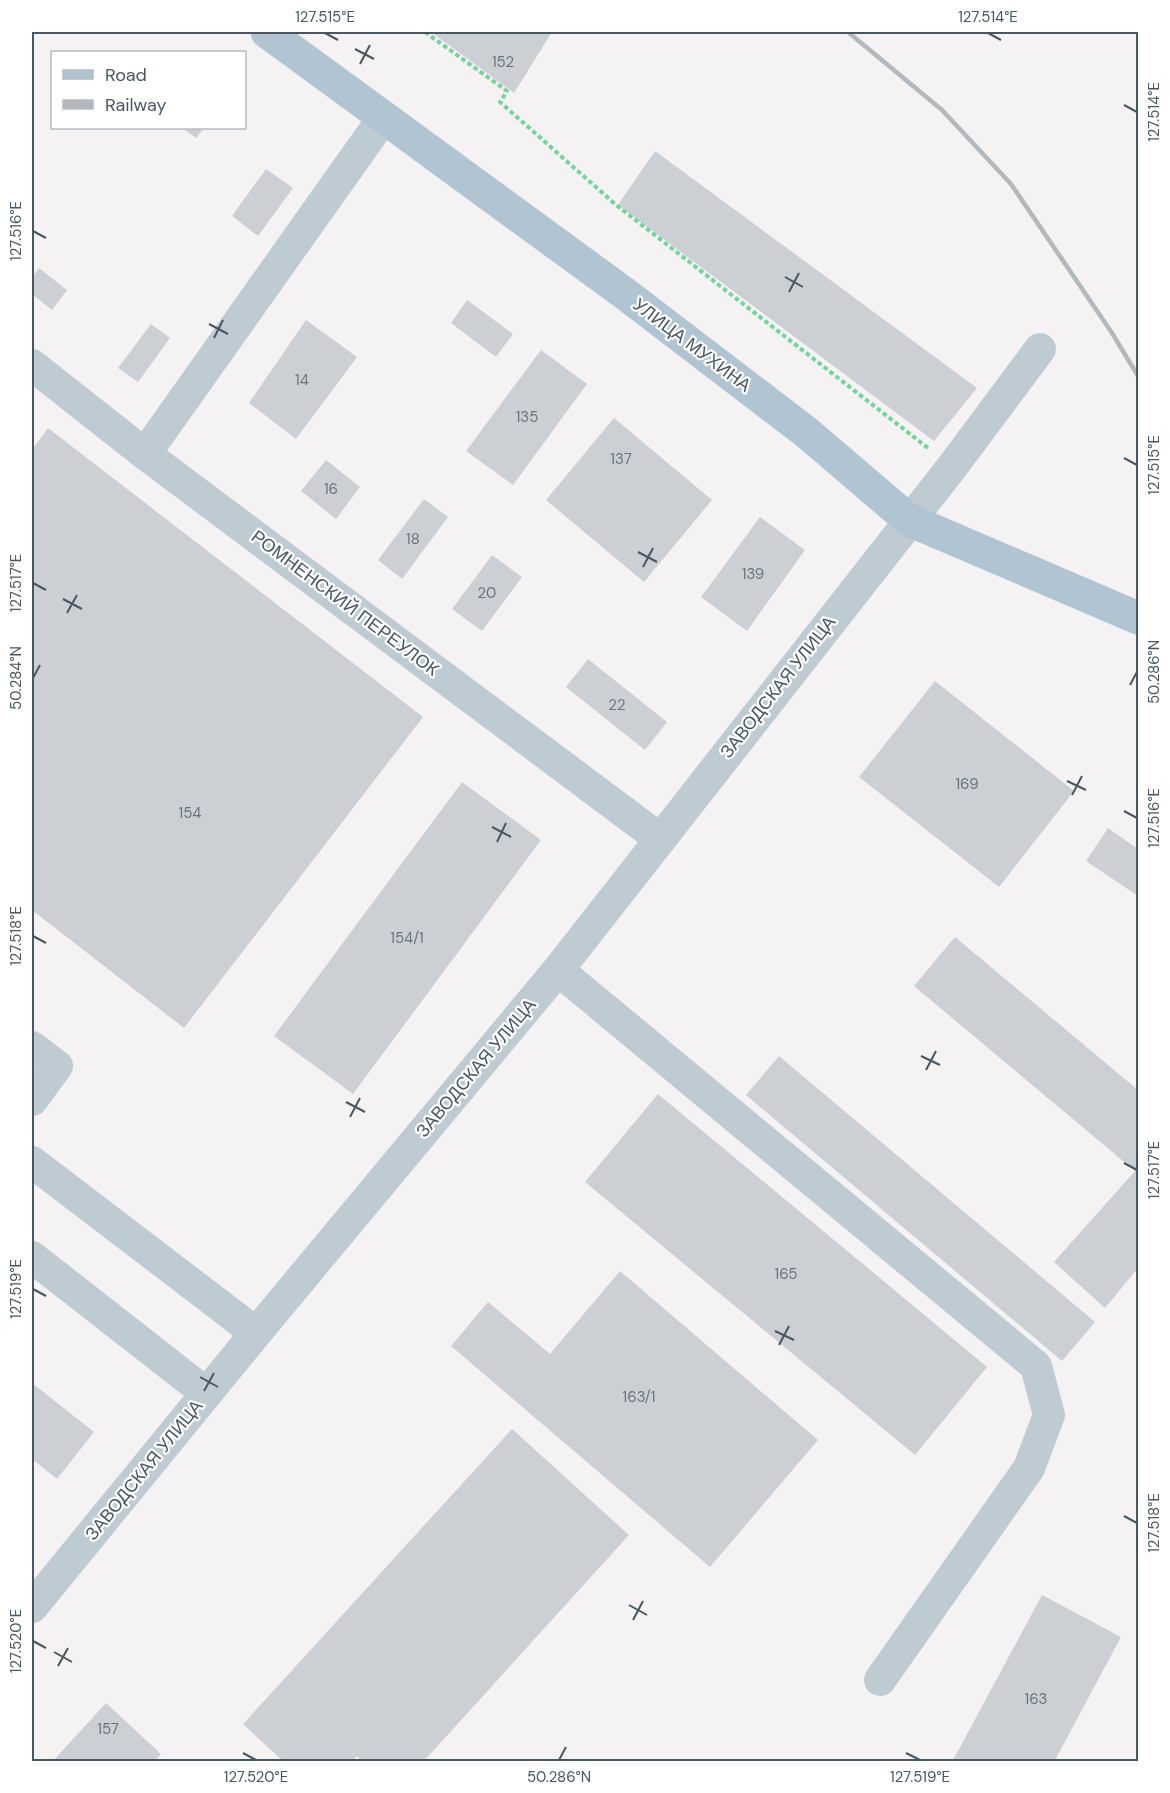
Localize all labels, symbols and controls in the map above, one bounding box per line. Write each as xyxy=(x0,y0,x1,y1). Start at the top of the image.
text: 127.515°E xyxy=(295,7,355,27)
text: 127.514°E xyxy=(958,7,1018,27)
legend xyxy=(51,51,246,129)
house number: 152 xyxy=(492,52,514,72)
text: Road xyxy=(105,63,147,87)
text: 127.514°E xyxy=(1144,82,1164,142)
text: Railway xyxy=(105,93,167,117)
text: 127.516°E xyxy=(6,201,26,261)
street label: УЛИЦА МУХИНА xyxy=(628,293,756,397)
house number: 14 xyxy=(295,370,309,390)
house number: 135 xyxy=(516,407,538,427)
text: 127.515°E xyxy=(1144,435,1164,495)
house number: 137 xyxy=(610,449,632,469)
house number: 16 xyxy=(324,479,338,499)
street label: РОМНЕНСКИЙ ПЕРЕУЛОК xyxy=(246,525,444,682)
house number: 18 xyxy=(406,529,420,549)
text: 127.517°E xyxy=(6,554,26,612)
house number: 139 xyxy=(742,564,764,584)
house number: 20 xyxy=(478,583,496,603)
street label: ЗАВОДСКАЯ УЛИЦА xyxy=(715,611,841,763)
text: 50.286°N xyxy=(1144,640,1164,704)
text: 50.284°N xyxy=(6,646,26,710)
house number: 22 xyxy=(608,695,626,715)
house number: 169 xyxy=(955,774,979,794)
text: 127.516°E xyxy=(1144,788,1164,848)
house number: 154 xyxy=(179,803,201,823)
text: 127.518°E xyxy=(6,906,26,966)
house number: 154/1 xyxy=(390,928,424,948)
street label: ЗАВОДСКАЯ УЛИЦА xyxy=(411,994,541,1142)
text: 127.517°E xyxy=(1144,1141,1164,1199)
text: 127.519°E xyxy=(6,1259,26,1319)
house number: 165 xyxy=(775,1264,797,1284)
house number: 163/1 xyxy=(623,1387,655,1407)
street label: ЗАВОДСКАЯ УЛИЦА xyxy=(80,1395,208,1545)
text: 127.518°E xyxy=(1144,1493,1164,1553)
text: 127.520°E xyxy=(6,1609,26,1673)
house number: 163 xyxy=(1025,1689,1047,1709)
house number: 157 xyxy=(97,1719,119,1739)
text: 127.520°E xyxy=(224,1767,288,1787)
text: 50.286°N xyxy=(527,1767,591,1787)
text: 127.519°E xyxy=(890,1767,950,1787)

